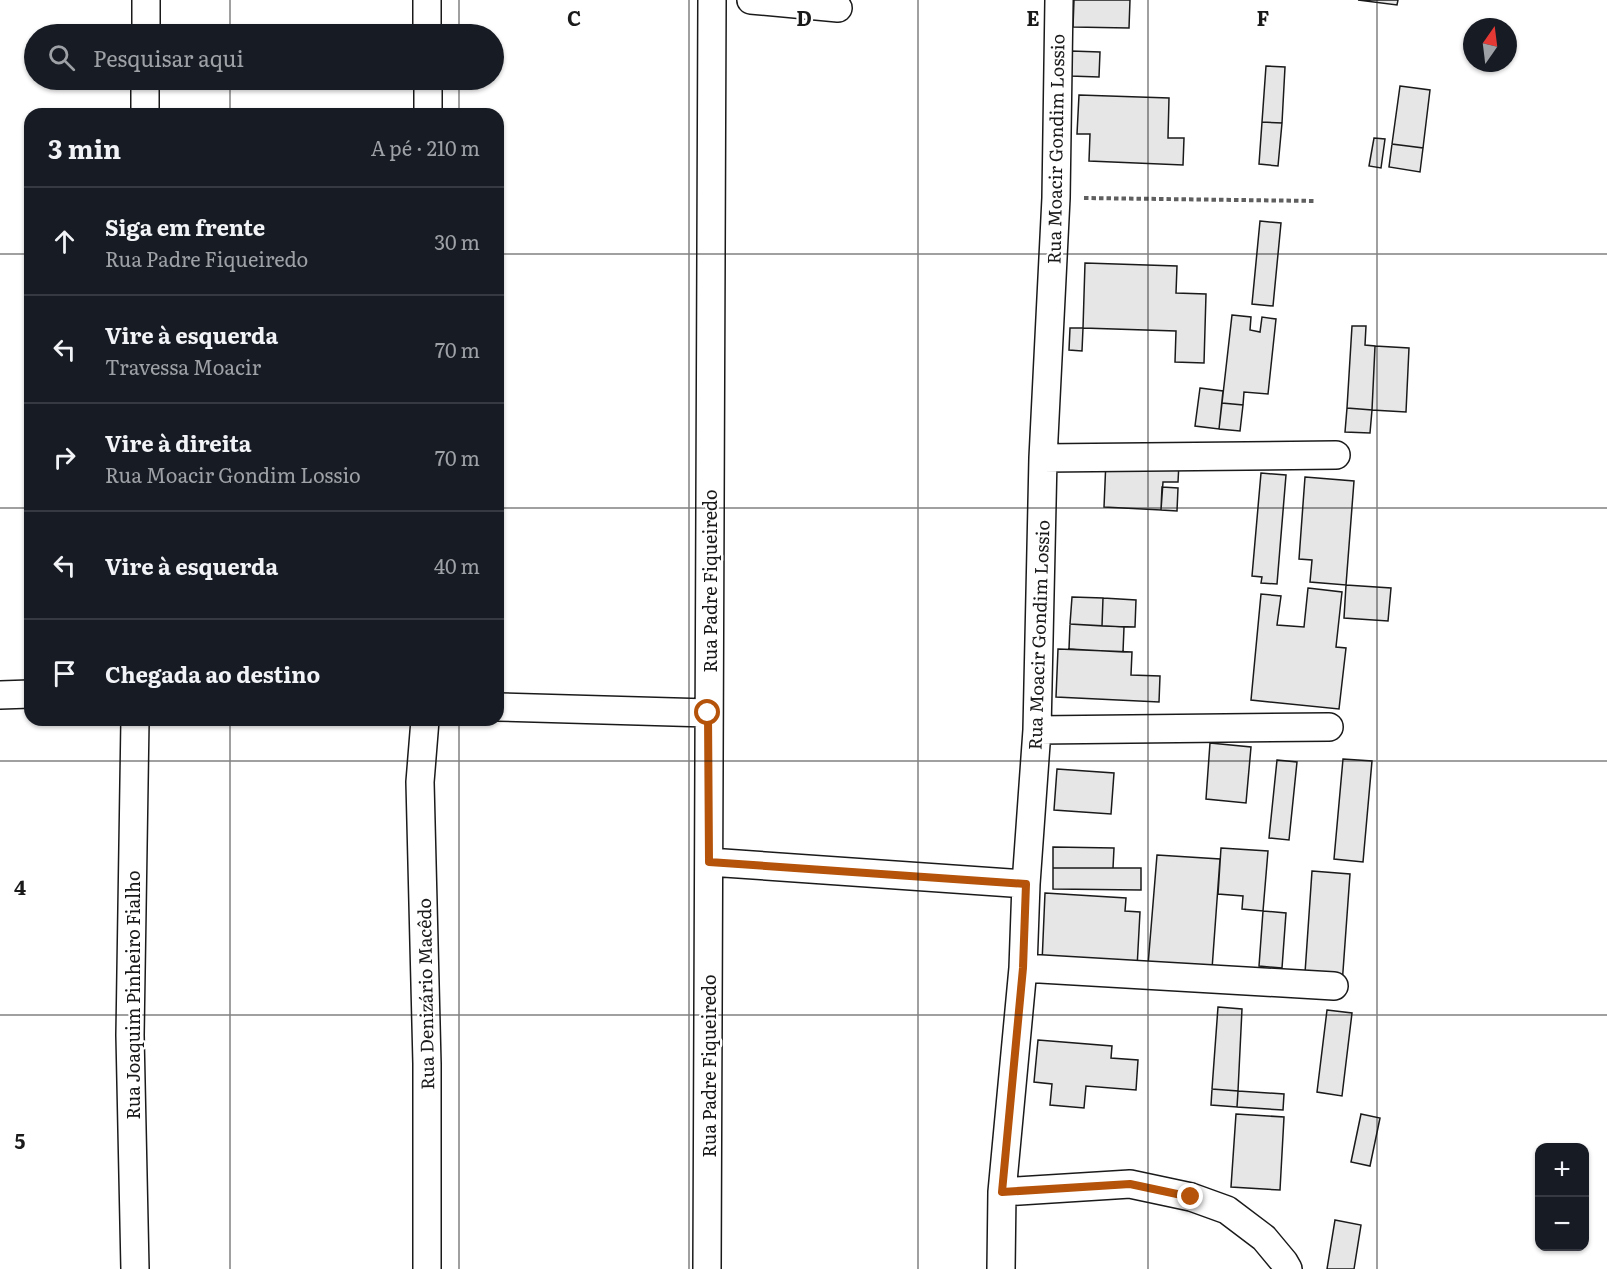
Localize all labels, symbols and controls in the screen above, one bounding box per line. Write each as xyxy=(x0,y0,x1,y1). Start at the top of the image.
text: C xyxy=(567,2,581,32)
text: D xyxy=(796,2,812,32)
text: E xyxy=(1026,2,1040,32)
text: F xyxy=(1257,2,1270,32)
north arrow xyxy=(1463,18,1517,72)
search box xyxy=(24,24,504,90)
street label: Rua Moacir Gondim Lossio xyxy=(1039,34,1071,264)
icon: search xyxy=(45,41,78,74)
text: Pesquisar aqui xyxy=(93,41,244,74)
text: 3 min xyxy=(48,128,121,167)
text: A pé · 210 m xyxy=(371,132,480,162)
text: Siga em frente xyxy=(105,210,265,243)
icon: ahead xyxy=(48,225,81,258)
text: 30 m xyxy=(434,226,480,256)
text: Rua Padre Fiqueiredo xyxy=(105,243,308,273)
text: Vire à esquerda xyxy=(105,318,278,351)
icon: left xyxy=(48,333,81,366)
text: 70 m xyxy=(435,334,480,364)
text: Travessa Moacir xyxy=(105,351,261,381)
text: Vire à direita xyxy=(105,426,252,459)
icon: right xyxy=(48,441,81,474)
text: 70 m xyxy=(435,442,480,472)
text: Rua Moacir Gondim Lossio xyxy=(105,459,361,489)
street label: Rua Padre Fiqueiredo xyxy=(696,490,723,673)
street label: Rua Moacir Gondim Lossio xyxy=(1020,519,1056,751)
icon: left xyxy=(48,549,81,582)
text: Vire à esquerda xyxy=(105,549,278,582)
text: 40 m xyxy=(434,550,480,580)
icon: arrive xyxy=(48,657,81,690)
text: Chegada ao destino xyxy=(105,657,320,690)
route start xyxy=(694,699,720,725)
text: 4 xyxy=(14,871,26,901)
street label: Rua Joaquim Pinheiro Fialho xyxy=(119,871,146,1119)
street label: Rua Denizário Macêdo xyxy=(410,898,440,1090)
street label: Rua Padre Fiqueiredo xyxy=(695,975,722,1158)
text: 5 xyxy=(15,1125,26,1155)
map controls xyxy=(1535,1143,1589,1251)
button: + xyxy=(1535,1143,1589,1197)
route end xyxy=(1177,1183,1203,1209)
button: − xyxy=(1535,1197,1589,1251)

